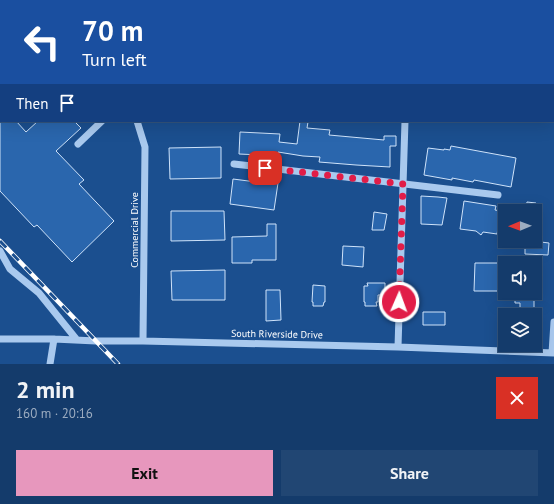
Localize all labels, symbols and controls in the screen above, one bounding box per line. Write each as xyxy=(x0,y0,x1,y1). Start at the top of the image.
text: 70 m xyxy=(82,12,143,49)
icon: left xyxy=(16,16,68,68)
text: Turn left xyxy=(82,48,147,71)
icon: arrive xyxy=(56,92,78,114)
text: Then xyxy=(16,94,48,113)
pin xyxy=(248,151,282,185)
icon: arrive xyxy=(254,157,276,179)
street label: Commercial Drive xyxy=(128,192,141,268)
north arrow xyxy=(498,204,542,248)
map controls xyxy=(498,204,542,352)
button: sound xyxy=(498,256,542,300)
position arrow xyxy=(378,281,420,323)
button: layers xyxy=(498,308,542,352)
street label: South Riverside Drive xyxy=(231,327,323,341)
text: 2 min xyxy=(16,374,75,405)
button: close xyxy=(496,377,538,419)
text: 160 m · 20:16 xyxy=(16,405,93,422)
button: Exit xyxy=(16,450,273,496)
button: Share xyxy=(281,450,538,496)

